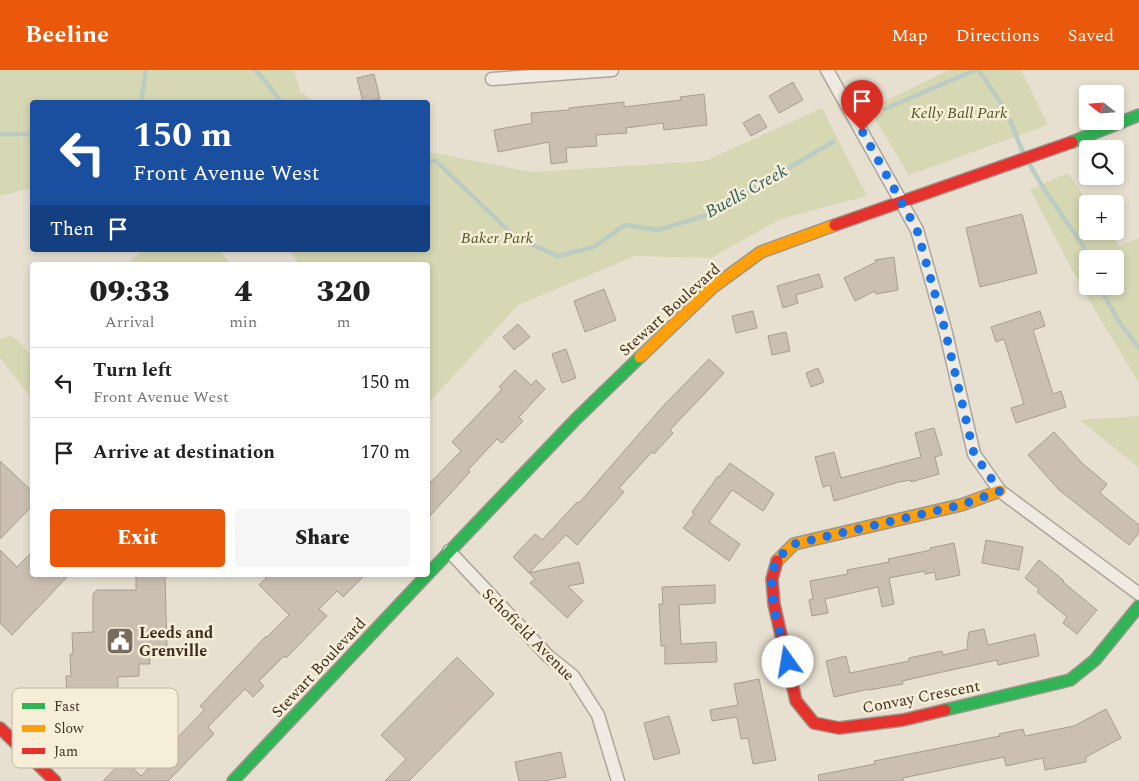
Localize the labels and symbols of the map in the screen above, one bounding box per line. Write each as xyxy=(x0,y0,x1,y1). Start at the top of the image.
pin xyxy=(841,80,883,131)
north arrow xyxy=(1079,85,1124,130)
park label: Kelly Ball Park xyxy=(911,101,1008,125)
water label: Buells Creek xyxy=(700,157,793,225)
park label: Baker Park xyxy=(461,226,534,250)
street label: Stewart Boulevard xyxy=(614,257,726,362)
street label: Schofield Avenue xyxy=(476,583,580,687)
street label: Stewart Boulevard xyxy=(266,612,372,723)
place label: Leeds and Grenville xyxy=(139,621,213,663)
public building icon: Leeds and Grenville xyxy=(105,626,135,656)
position arrow xyxy=(761,635,813,687)
street label: Convay Crescent xyxy=(860,674,982,720)
legend xyxy=(12,688,178,768)
text: Fast xyxy=(54,696,80,717)
text: Slow xyxy=(54,718,84,739)
text: Jam xyxy=(54,741,78,762)

